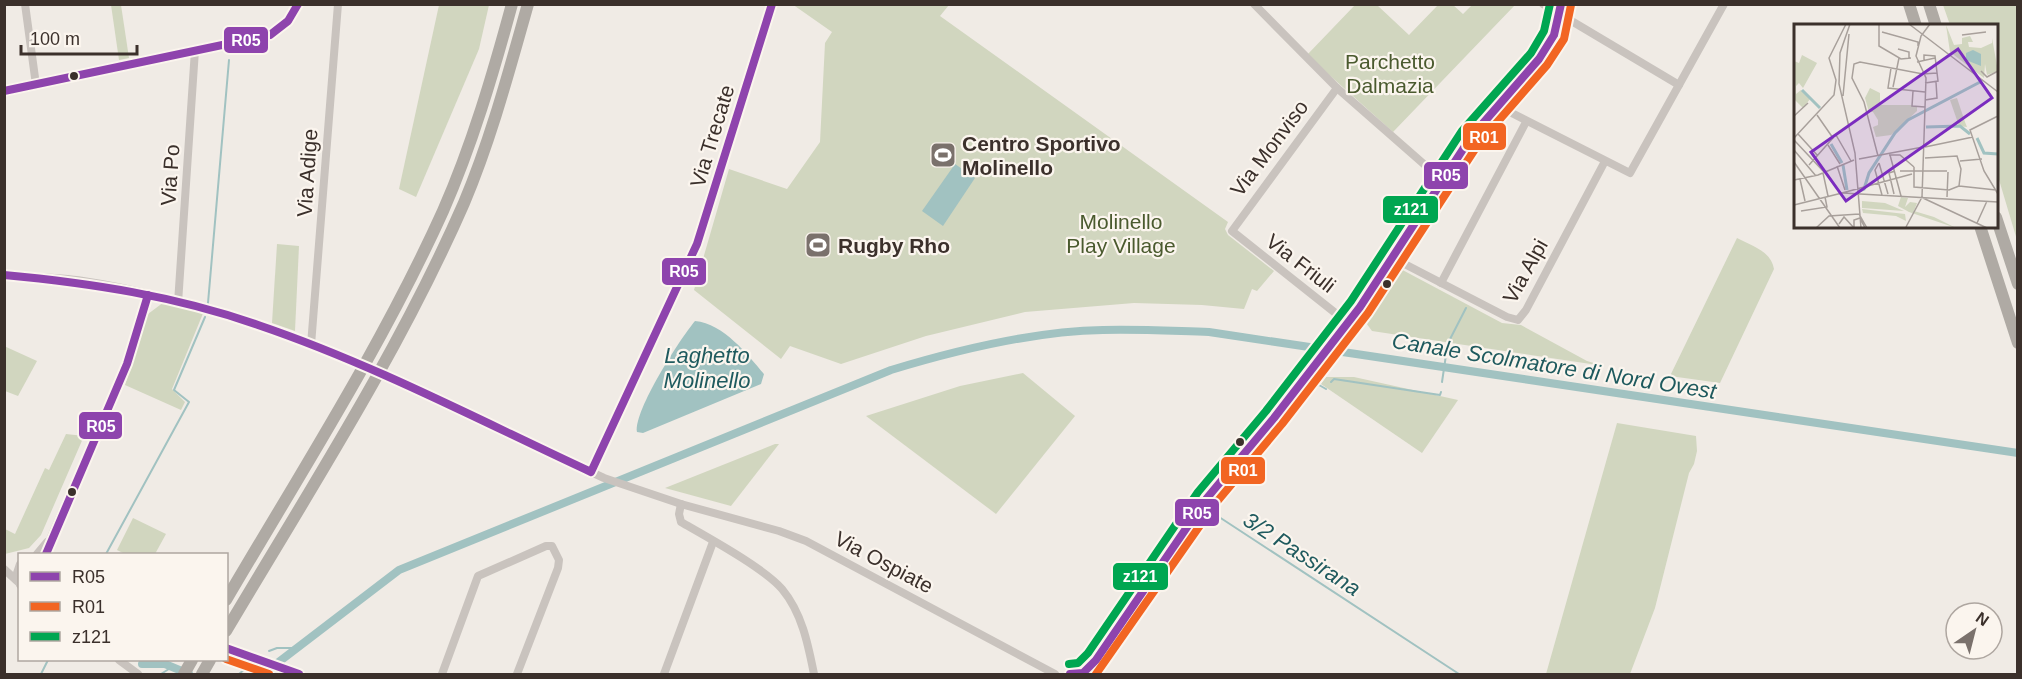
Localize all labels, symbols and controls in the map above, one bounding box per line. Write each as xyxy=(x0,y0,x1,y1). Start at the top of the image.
scale bar xyxy=(21,18,136,56)
inset map xyxy=(1794,24,1998,228)
line badge: R05 xyxy=(223,26,269,54)
text: 100 m xyxy=(30,29,80,49)
text: R05 xyxy=(231,32,261,49)
park label: Parchetto Dalmazia xyxy=(1345,50,1435,97)
unlabelled marker xyxy=(68,70,80,82)
street label: Via Trecate xyxy=(686,82,738,190)
street label: Via Monviso xyxy=(1226,96,1312,200)
line badge: R01 xyxy=(1462,122,1507,151)
street label: Via Adige xyxy=(292,128,322,218)
text: R01 xyxy=(1469,129,1499,146)
place label: Centro Sportivo Molinello xyxy=(962,132,1121,179)
sports icon: Centro Sportivo Molinello xyxy=(928,140,958,170)
street label: Via Po xyxy=(156,144,184,206)
line badge: R05 xyxy=(1423,161,1469,190)
text: R05 xyxy=(1431,167,1461,184)
line badge: z121 xyxy=(1382,195,1439,224)
text: z121 xyxy=(1394,201,1428,218)
park label: Molinello Play Village xyxy=(1066,210,1176,257)
street label: Via Friuli xyxy=(1262,229,1340,297)
sports icon: Rugby Rho xyxy=(803,230,833,260)
place label: Rugby Rho xyxy=(838,234,950,257)
street label: Via Alpi xyxy=(1498,235,1552,307)
line badge: R05 xyxy=(661,257,707,286)
text: R05 xyxy=(669,263,699,280)
unlabelled marker xyxy=(1381,278,1393,290)
water label: Canale Scolmatore di Nord Ovest xyxy=(1390,328,1719,404)
water label: Laghetto Molinello xyxy=(664,343,750,393)
line badge: R05 xyxy=(78,411,123,440)
text: R05 xyxy=(86,418,116,435)
unlabelled marker xyxy=(1234,436,1246,448)
line badge: R01 xyxy=(1220,456,1266,485)
text: R01 xyxy=(1228,462,1258,479)
unlabelled marker xyxy=(66,486,78,498)
line badge: R05 xyxy=(1174,498,1220,527)
text: R05 xyxy=(1182,505,1212,522)
water label: 3/2 Passirana xyxy=(1239,507,1365,601)
street label: Via Ospiate xyxy=(831,526,937,598)
legend xyxy=(18,553,228,661)
line badge: z121 xyxy=(1112,562,1169,591)
text: R05 xyxy=(72,567,105,587)
text: z121 xyxy=(1123,568,1157,585)
text: R01 xyxy=(72,597,105,617)
north arrow xyxy=(1944,601,2004,661)
text: N xyxy=(1973,609,1992,629)
text: z121 xyxy=(72,627,111,647)

